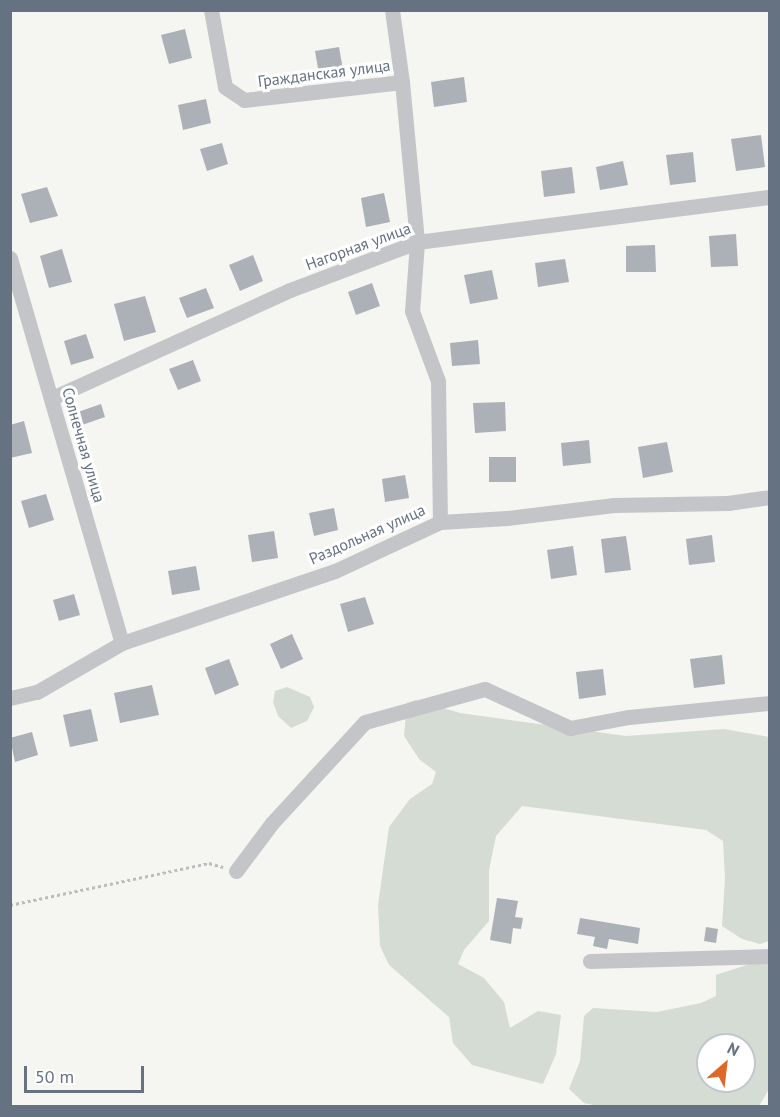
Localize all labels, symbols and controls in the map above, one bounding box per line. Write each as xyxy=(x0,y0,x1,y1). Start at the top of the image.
street label: Гражданская улица xyxy=(257,55,391,91)
street label: Нагорная улица xyxy=(303,218,413,274)
street label: Солнечная улица xyxy=(58,385,110,505)
street label: Раздольная улица xyxy=(306,500,428,568)
north arrow xyxy=(696,1033,756,1093)
text: N xyxy=(724,1038,743,1060)
scale bar xyxy=(27,1054,147,1092)
text: 50 m xyxy=(35,1065,74,1088)

